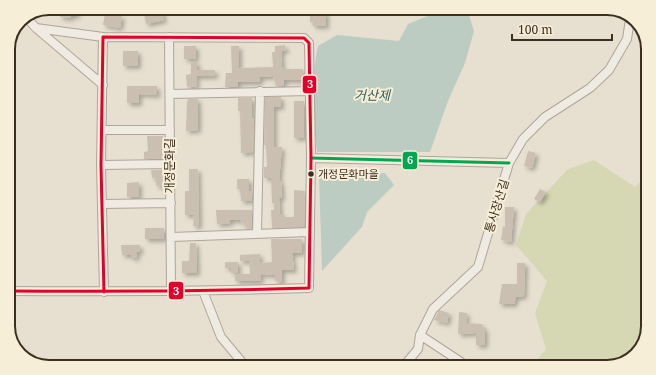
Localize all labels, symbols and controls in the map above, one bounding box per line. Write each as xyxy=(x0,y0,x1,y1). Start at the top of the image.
scale bar xyxy=(512,16,612,42)
text: 100 m xyxy=(518,21,553,38)
line badge: 3 xyxy=(302,75,317,94)
text: 3 xyxy=(307,76,313,91)
water label: 거산제 xyxy=(354,86,392,104)
street label: 개정문화길 xyxy=(161,138,178,194)
line badge: 6 xyxy=(402,151,418,170)
text: 6 xyxy=(407,152,413,167)
place label: 개정문화마을 xyxy=(318,166,379,181)
marker: 개정문화마을 xyxy=(306,169,316,179)
street label: 통사장산길 xyxy=(480,177,513,235)
line badge: 3 xyxy=(168,281,184,300)
text: 3 xyxy=(173,283,179,298)

